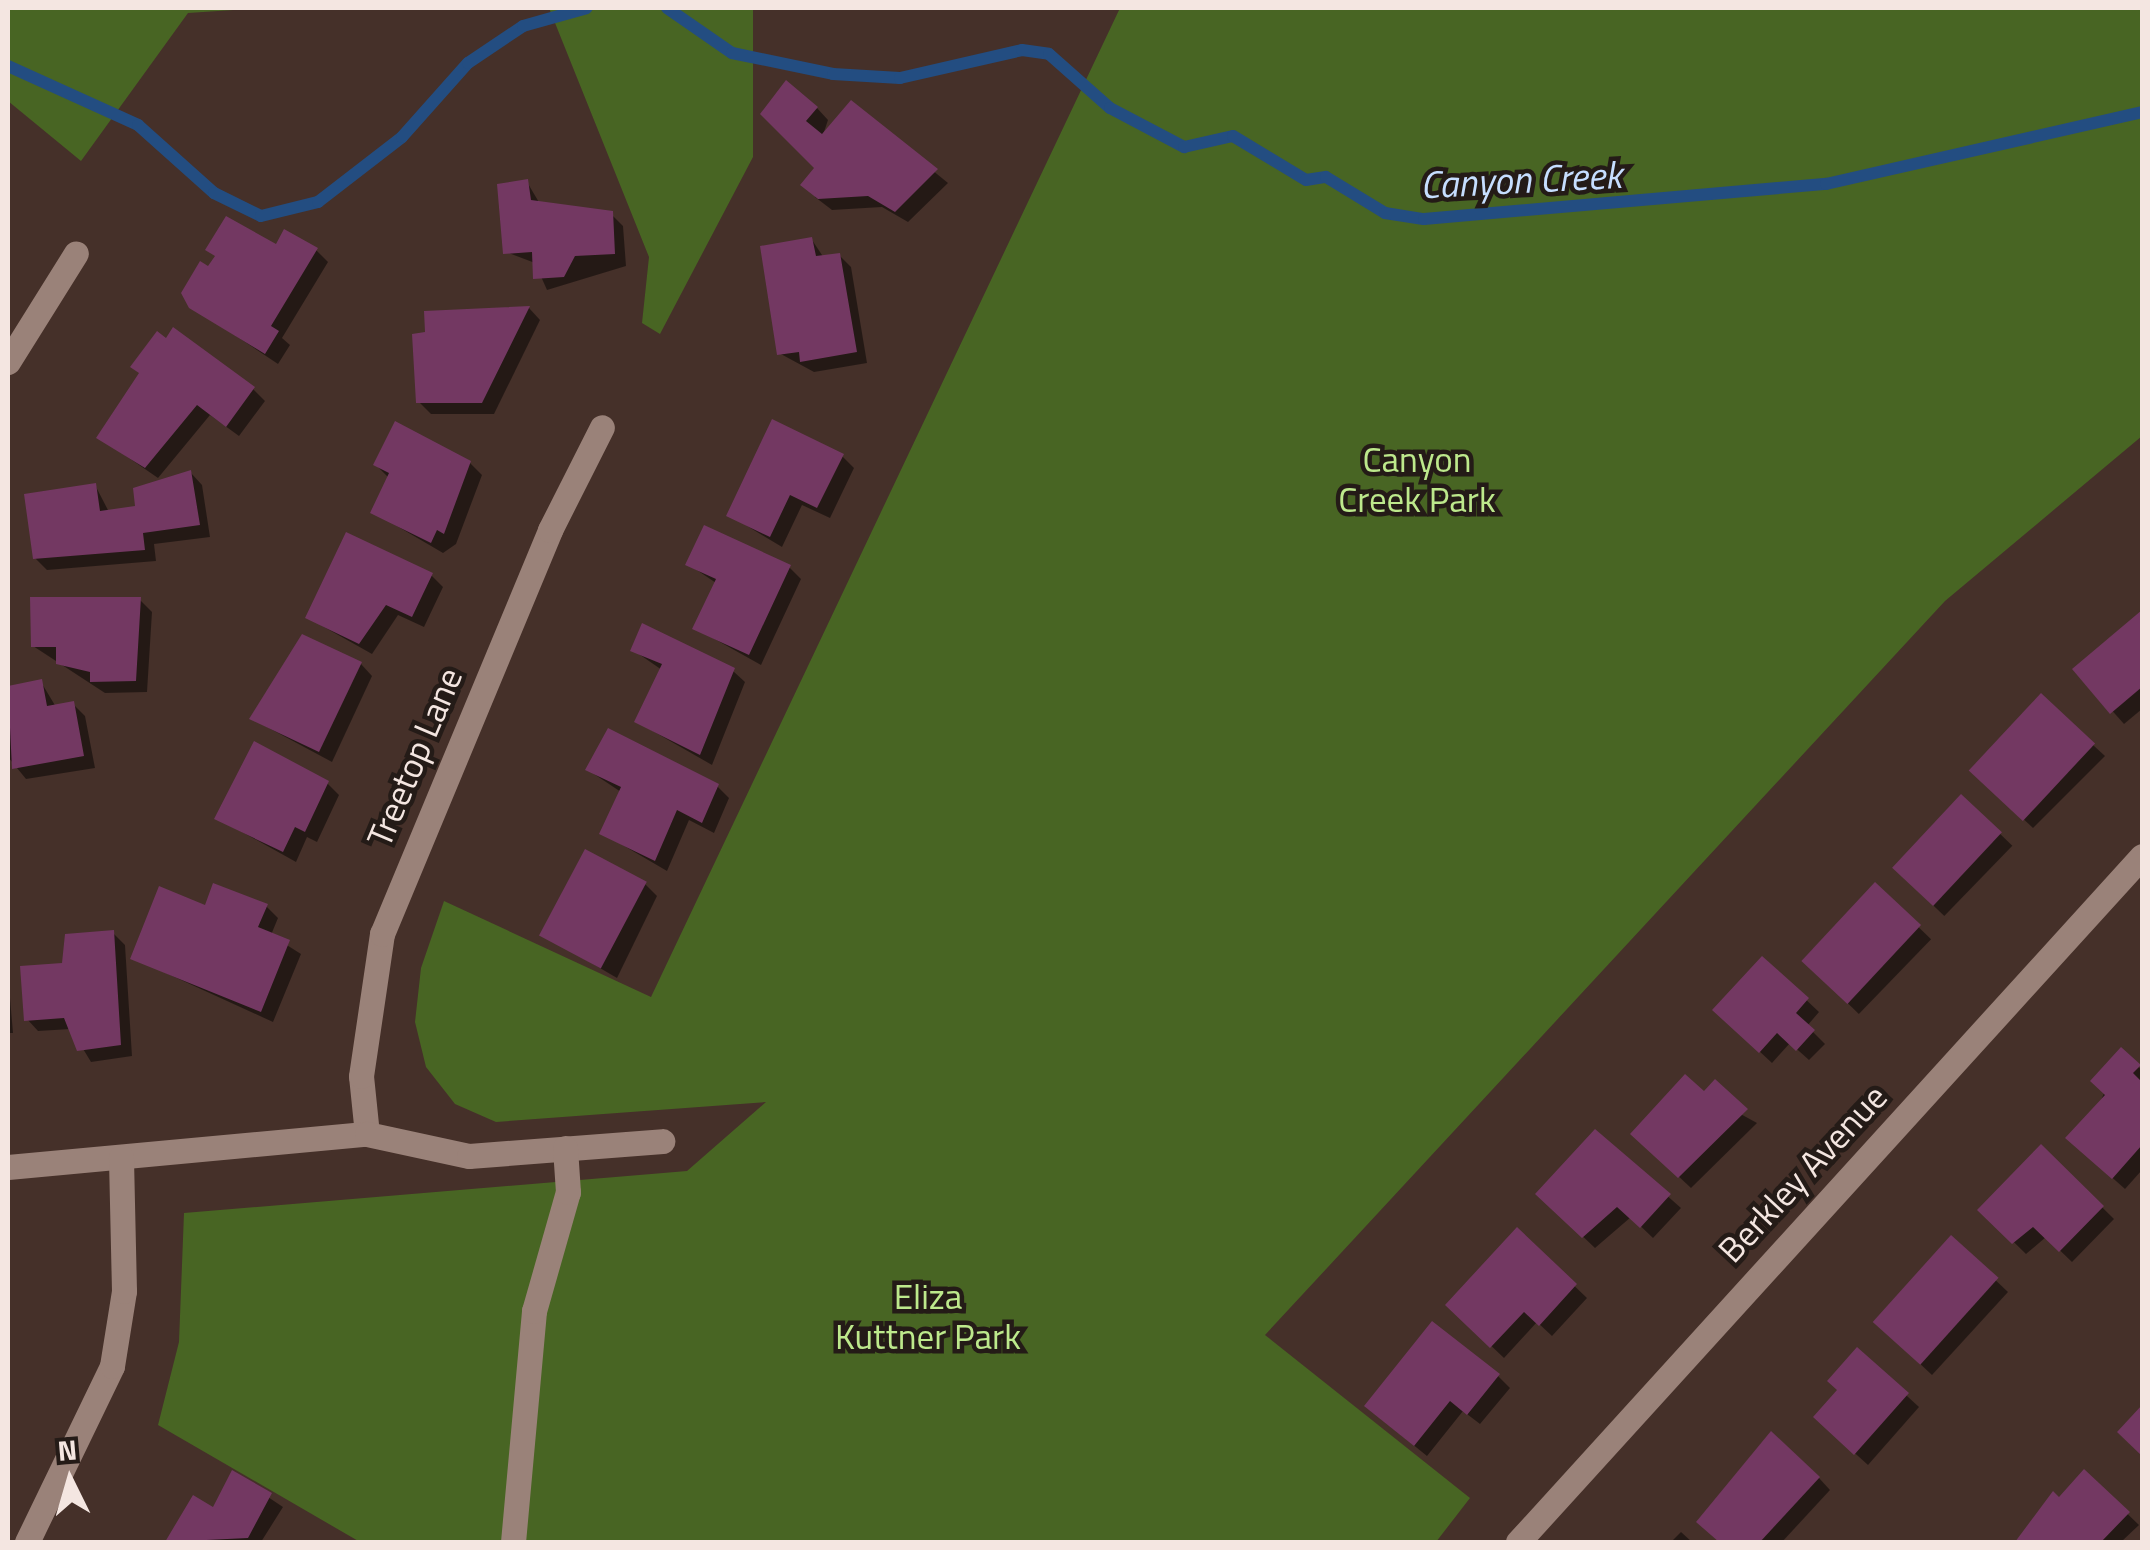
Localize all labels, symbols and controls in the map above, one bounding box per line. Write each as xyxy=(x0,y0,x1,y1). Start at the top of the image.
water label: Canyon Creek xyxy=(1419,152,1623,208)
park label: Canyon Creek Park xyxy=(1338,438,1496,520)
street label: Treetop Lane xyxy=(358,661,470,853)
street label: Berkley Avenue xyxy=(1709,1075,1895,1271)
park label: Eliza Kuttner Park xyxy=(835,1275,1021,1357)
text: N xyxy=(56,1427,79,1472)
north arrow xyxy=(20,1430,120,1530)

